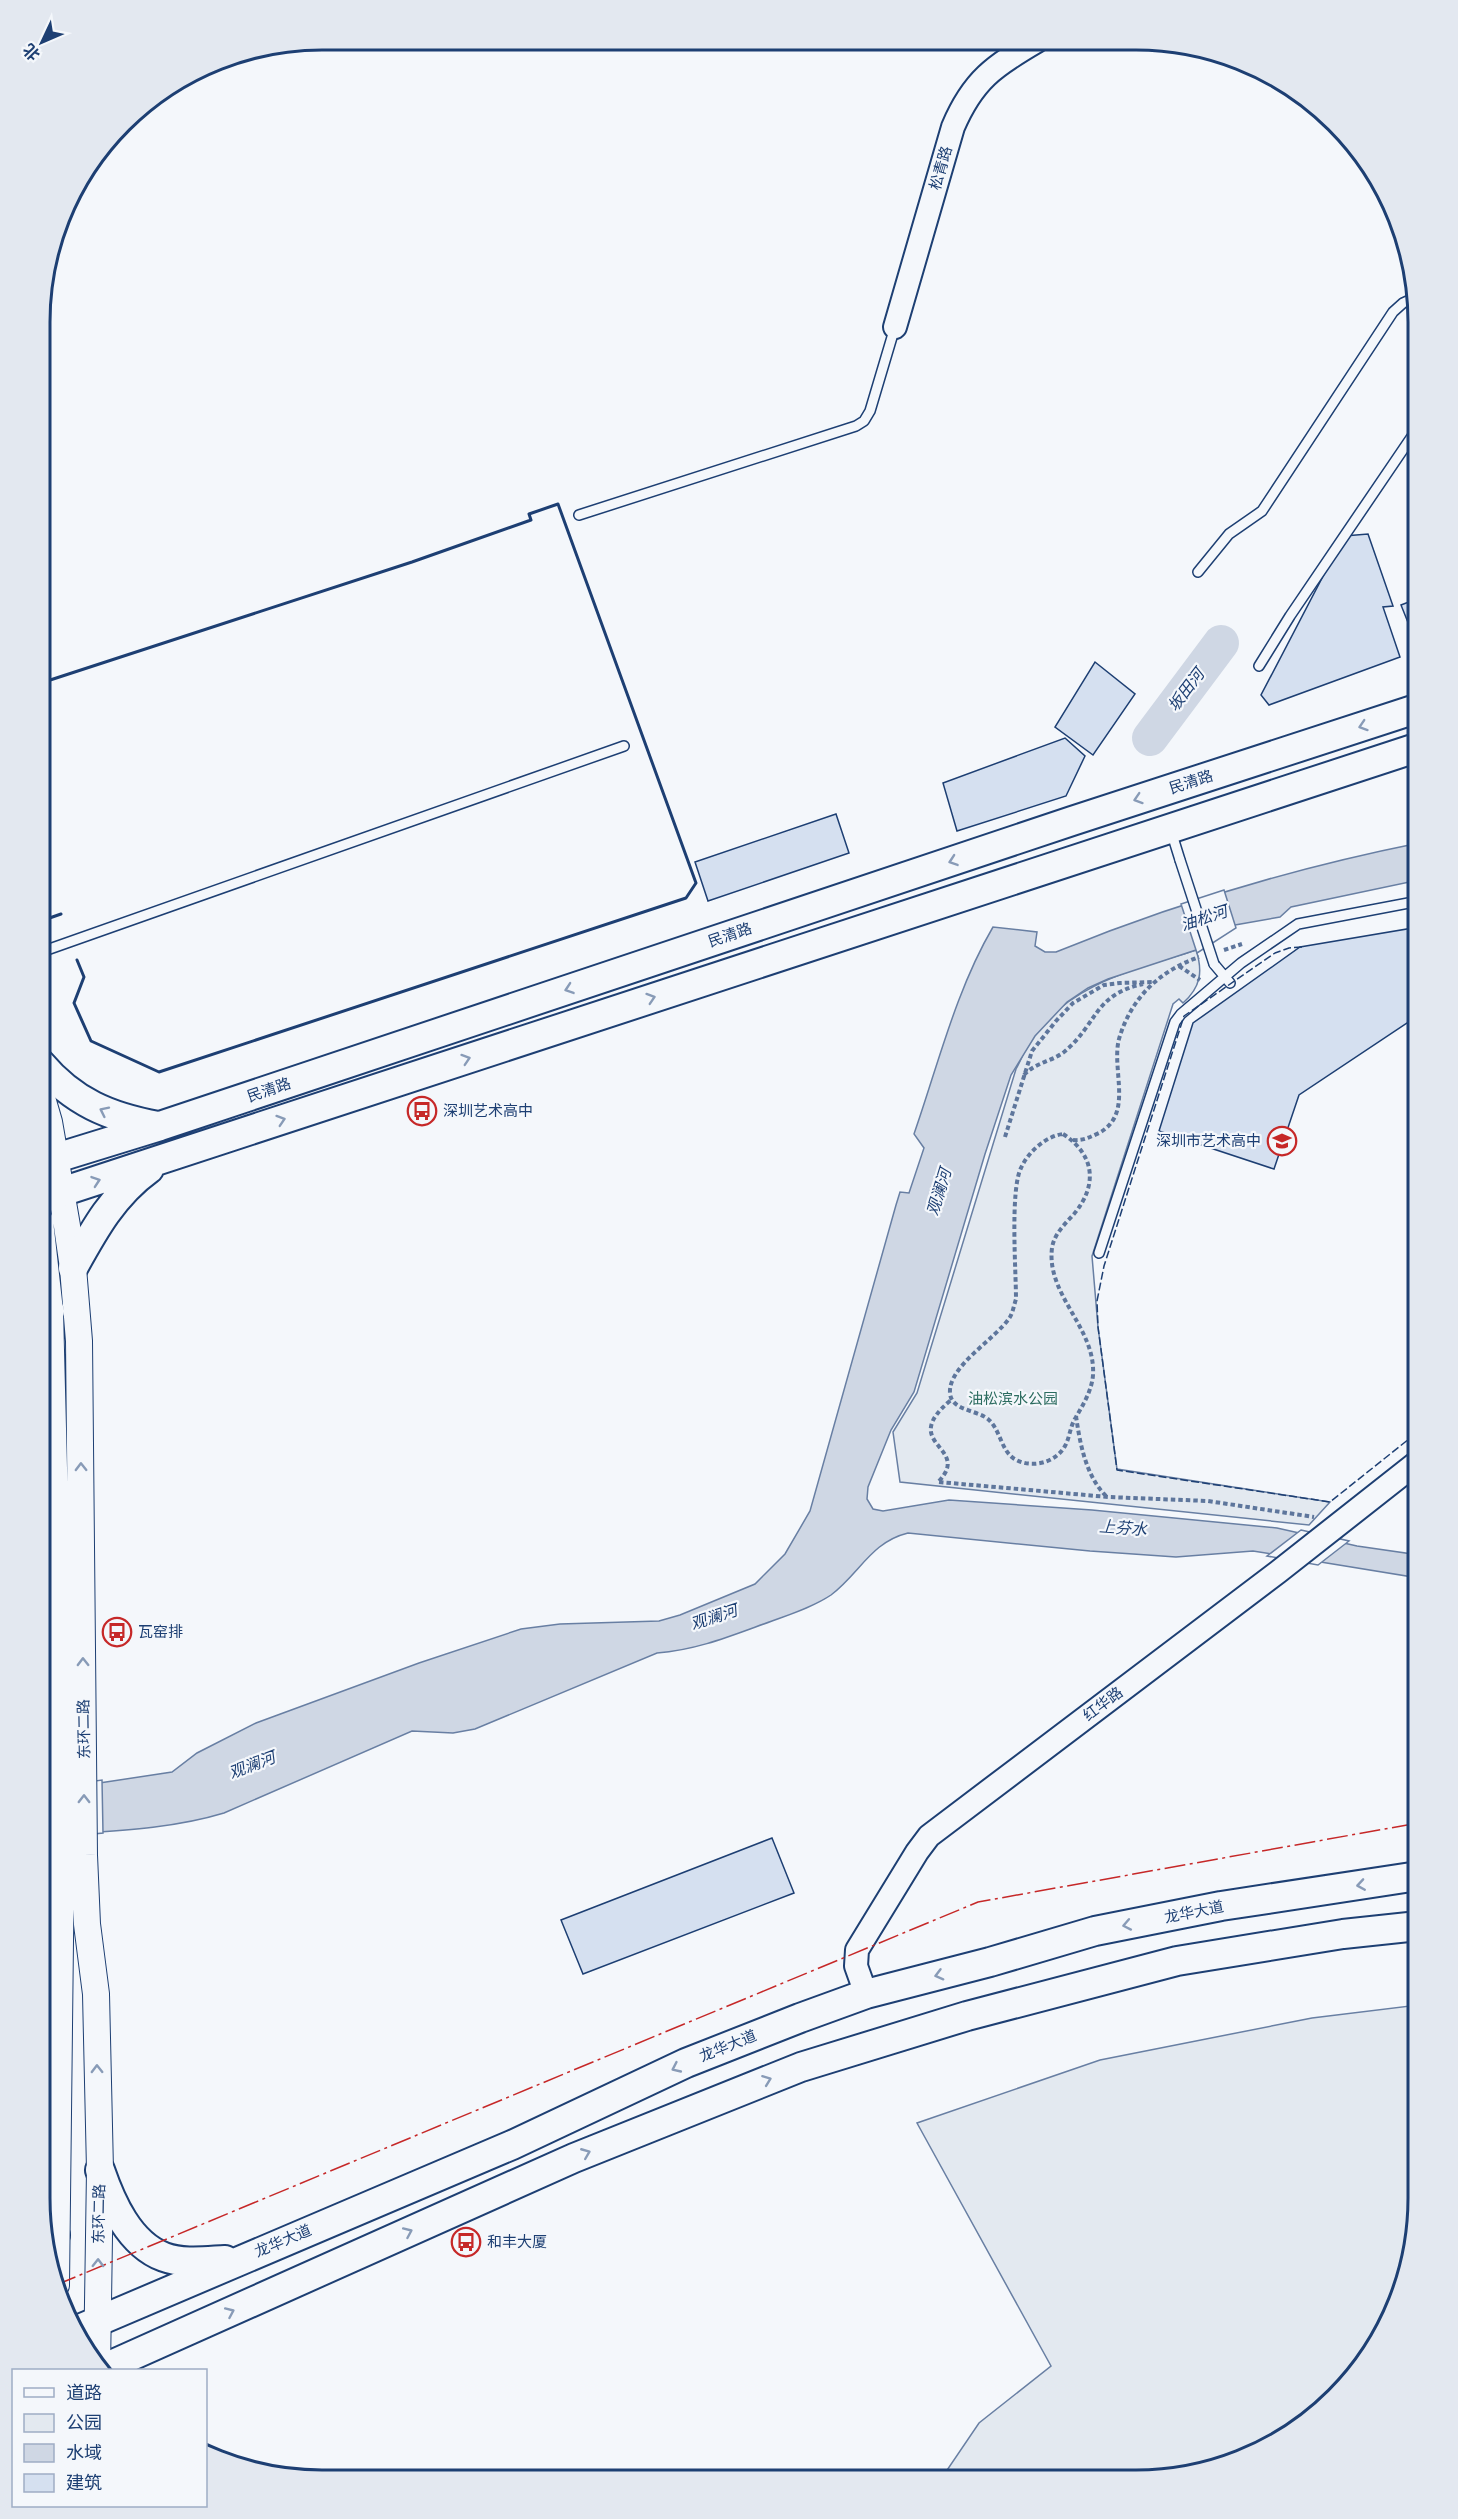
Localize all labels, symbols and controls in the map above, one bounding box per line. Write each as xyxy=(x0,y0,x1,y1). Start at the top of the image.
north arrow xyxy=(12,12,72,72)
text: 北 xyxy=(19,40,44,64)
street label: 松青路 xyxy=(926,144,956,192)
water label: 坂田河 xyxy=(1164,663,1210,715)
one-way arrow xyxy=(1358,719,1369,731)
street label: 民清路 xyxy=(1167,766,1215,798)
one-way arrow xyxy=(1133,792,1144,805)
one-way arrow xyxy=(948,853,959,866)
water label: 油松河 xyxy=(1178,901,1233,934)
street label: 民清路 xyxy=(706,919,754,951)
one-way arrow xyxy=(564,982,575,995)
one-way arrow xyxy=(646,993,656,1005)
one-way arrow xyxy=(460,1054,471,1066)
street label: 民清路 xyxy=(245,1074,293,1106)
bus stop icon: 深圳艺术高中 xyxy=(406,1095,438,1127)
place label: 深圳艺术高中 xyxy=(443,1102,533,1120)
one-way arrow xyxy=(100,1107,111,1119)
one-way arrow xyxy=(275,1115,286,1127)
school or university icon: 深圳市艺术高中 xyxy=(1266,1125,1298,1157)
place label: 深圳市艺术高中 xyxy=(1156,1132,1261,1150)
water label: 观澜河 xyxy=(923,1163,956,1218)
one-way arrow xyxy=(90,1175,101,1188)
park label: 油松滨水公园 xyxy=(968,1390,1058,1408)
one-way arrow xyxy=(75,1463,87,1472)
water label: 上芬水 xyxy=(1098,1517,1149,1539)
water label: 观澜河 xyxy=(688,1600,743,1633)
bus stop icon: 瓦窑排 xyxy=(101,1616,133,1648)
place label: 瓦窑排 xyxy=(138,1623,183,1641)
one-way arrow xyxy=(77,1658,89,1667)
street label: 红华路 xyxy=(1080,1683,1126,1725)
street label: 东环二路 xyxy=(74,1699,94,1759)
water label: 观澜河 xyxy=(226,1746,281,1782)
one-way arrow xyxy=(78,1794,90,1803)
one-way arrow xyxy=(1356,1878,1365,1890)
street label: 龙华大道 xyxy=(1163,1897,1225,1927)
one-way arrow xyxy=(1122,1918,1132,1931)
one-way arrow xyxy=(934,1968,944,1981)
street label: 龙华大道 xyxy=(697,2026,759,2066)
one-way arrow xyxy=(671,2060,682,2072)
one-way arrow xyxy=(91,2064,104,2073)
one-way arrow xyxy=(761,2075,772,2087)
one-way arrow xyxy=(580,2148,591,2160)
street label: 东环二路 xyxy=(89,2184,109,2244)
street label: 龙华大道 xyxy=(252,2221,314,2261)
bus stop icon: 和丰大厦 xyxy=(450,2226,482,2258)
one-way arrow xyxy=(402,2228,413,2240)
place label: 和丰大厦 xyxy=(487,2233,547,2251)
one-way arrow xyxy=(92,2259,104,2268)
one-way arrow xyxy=(224,2308,235,2320)
legend xyxy=(12,2369,207,2507)
text: 道路 xyxy=(66,2382,102,2404)
text: 公园 xyxy=(66,2412,102,2434)
text: 水域 xyxy=(66,2442,102,2464)
text: 建筑 xyxy=(66,2472,102,2494)

